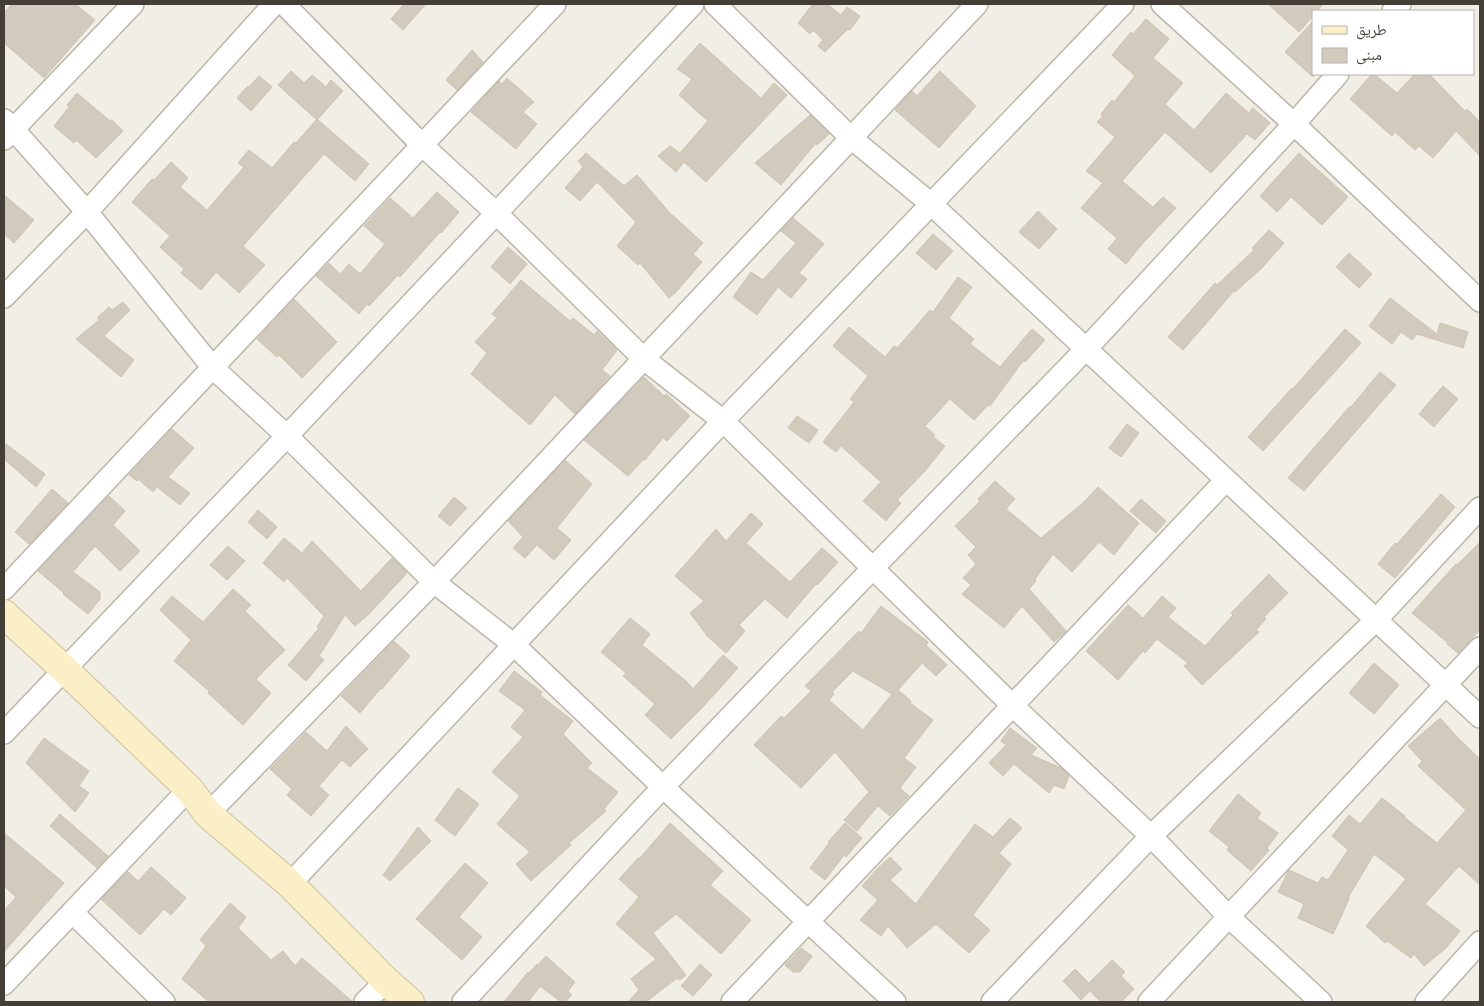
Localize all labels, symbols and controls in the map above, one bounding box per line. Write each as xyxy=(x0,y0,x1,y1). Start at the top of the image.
legend xyxy=(1312,10,1474,75)
text: طريق xyxy=(1356,20,1387,40)
text: مبنى xyxy=(1356,45,1382,65)

